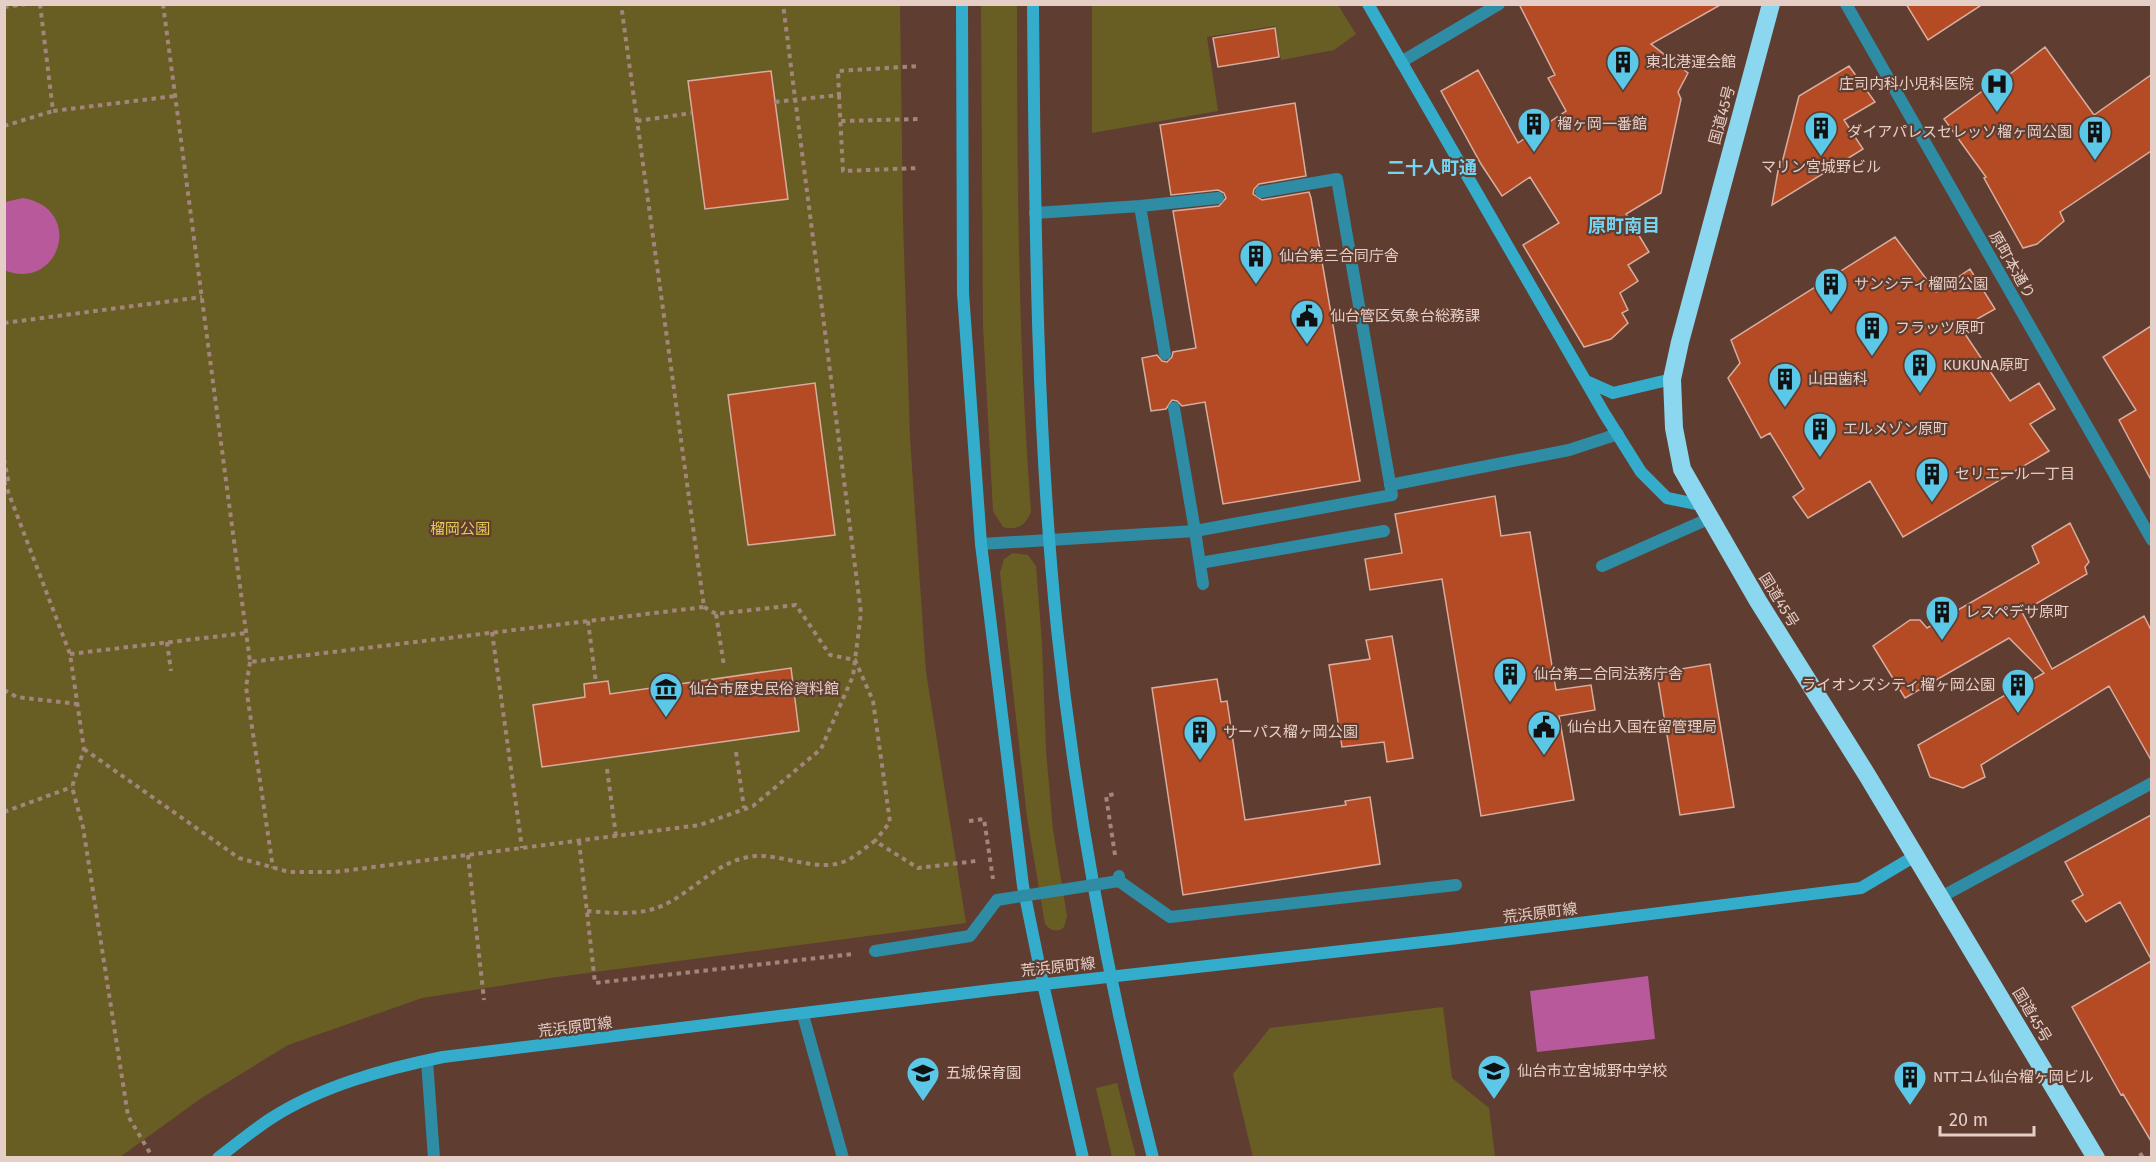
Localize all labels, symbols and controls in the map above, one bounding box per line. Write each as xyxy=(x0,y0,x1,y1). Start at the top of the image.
building icon: 東北港運会館 xyxy=(1605,44,1641,91)
place label: 東北港運会館 xyxy=(1646,53,1736,71)
hospital icon: 庄司内科小児科医院 xyxy=(1979,66,2015,113)
place label: 庄司内科小児科医院 xyxy=(1839,75,1974,93)
street label: 国道45号 xyxy=(1705,84,1739,146)
building icon: 榴ヶ岡一番館 xyxy=(1516,106,1552,153)
building icon: マリン宮城野ビル xyxy=(1803,110,1839,157)
building icon: ダイアパレスセレッソ榴ヶ岡公園 xyxy=(2077,114,2113,161)
place label: 榴ヶ岡一番館 xyxy=(1557,115,1647,133)
place label: ダイアパレスセレッソ榴ヶ岡公園 xyxy=(1847,123,2072,141)
district label: 二十人町通 xyxy=(1387,157,1477,179)
place label: マリン宮城野ビル xyxy=(1761,158,1881,176)
district label: 原町南目 xyxy=(1588,215,1660,237)
street label: 原町本通り xyxy=(1985,228,2039,302)
building icon: 仙台第三合同庁舎 xyxy=(1238,238,1274,285)
place label: 仙台第三合同庁舎 xyxy=(1279,247,1399,265)
building icon: サンシティ榴岡公園 xyxy=(1813,266,1849,313)
place label: サンシティ榴岡公園 xyxy=(1854,275,1988,293)
public building icon: 仙台管区気象台総務課 xyxy=(1289,298,1325,345)
place label: 仙台管区気象台総務課 xyxy=(1330,307,1480,325)
building icon: フラッツ原町 xyxy=(1854,310,1890,357)
place label: フラッツ原町 xyxy=(1895,319,1985,337)
building icon: KUKUNA原町 xyxy=(1902,347,1938,394)
place label: KUKUNA原町 xyxy=(1943,356,2029,374)
building icon: 山田歯科 xyxy=(1767,361,1803,408)
place label: 山田歯科 xyxy=(1808,370,1868,388)
building icon: エルメゾン原町 xyxy=(1802,411,1838,458)
place label: エルメゾン原町 xyxy=(1843,420,1948,438)
building icon: セリエール一丁目 xyxy=(1914,456,1950,503)
place label: セリエール一丁目 xyxy=(1955,465,2075,483)
park label: 榴岡公園 xyxy=(430,520,490,538)
street label: 国道45号 xyxy=(1755,570,1803,630)
building icon: レスペデサ原町 xyxy=(1924,594,1960,641)
place label: レスペデサ原町 xyxy=(1965,603,2069,621)
building icon: 仙台第二合同法務庁舎 xyxy=(1492,656,1528,703)
place label: 仙台第二合同法務庁舎 xyxy=(1533,665,1683,683)
building icon: ライオンズシティ榴ヶ岡公園 xyxy=(2000,667,2036,714)
museum icon: 仙台市歴史民俗資料館 xyxy=(648,671,684,718)
place label: ライオンズシティ榴ヶ岡公園 xyxy=(1801,676,1995,694)
place label: 仙台市歴史民俗資料館 xyxy=(689,680,839,698)
public building icon: 仙台出入国在留管理局 xyxy=(1526,709,1562,756)
building icon: サーパス榴ヶ岡公園 xyxy=(1182,714,1218,761)
place label: 仙台出入国在留管理局 xyxy=(1567,718,1717,736)
place label: サーパス榴ヶ岡公園 xyxy=(1223,723,1358,741)
street label: 荒浜原町線 xyxy=(1502,899,1578,927)
street label: 荒浜原町線 xyxy=(1020,954,1096,980)
street label: 国道45号 xyxy=(2009,984,2055,1046)
street label: 荒浜原町線 xyxy=(537,1013,613,1041)
school or university icon: 仙台市立宮城野中学校 xyxy=(1476,1053,1512,1100)
school or university icon: 五城保育園 xyxy=(905,1055,941,1102)
building icon: NTTコム仙台榴ヶ岡ビル xyxy=(1892,1059,1928,1106)
place label: 仙台市立宮城野中学校 xyxy=(1517,1062,1667,1080)
place label: 五城保育園 xyxy=(946,1064,1021,1082)
place label: NTTコム仙台榴ヶ岡ビル xyxy=(1933,1068,2094,1086)
scale bar xyxy=(1940,1099,2034,1137)
text: 20 m xyxy=(1949,1109,1988,1131)

